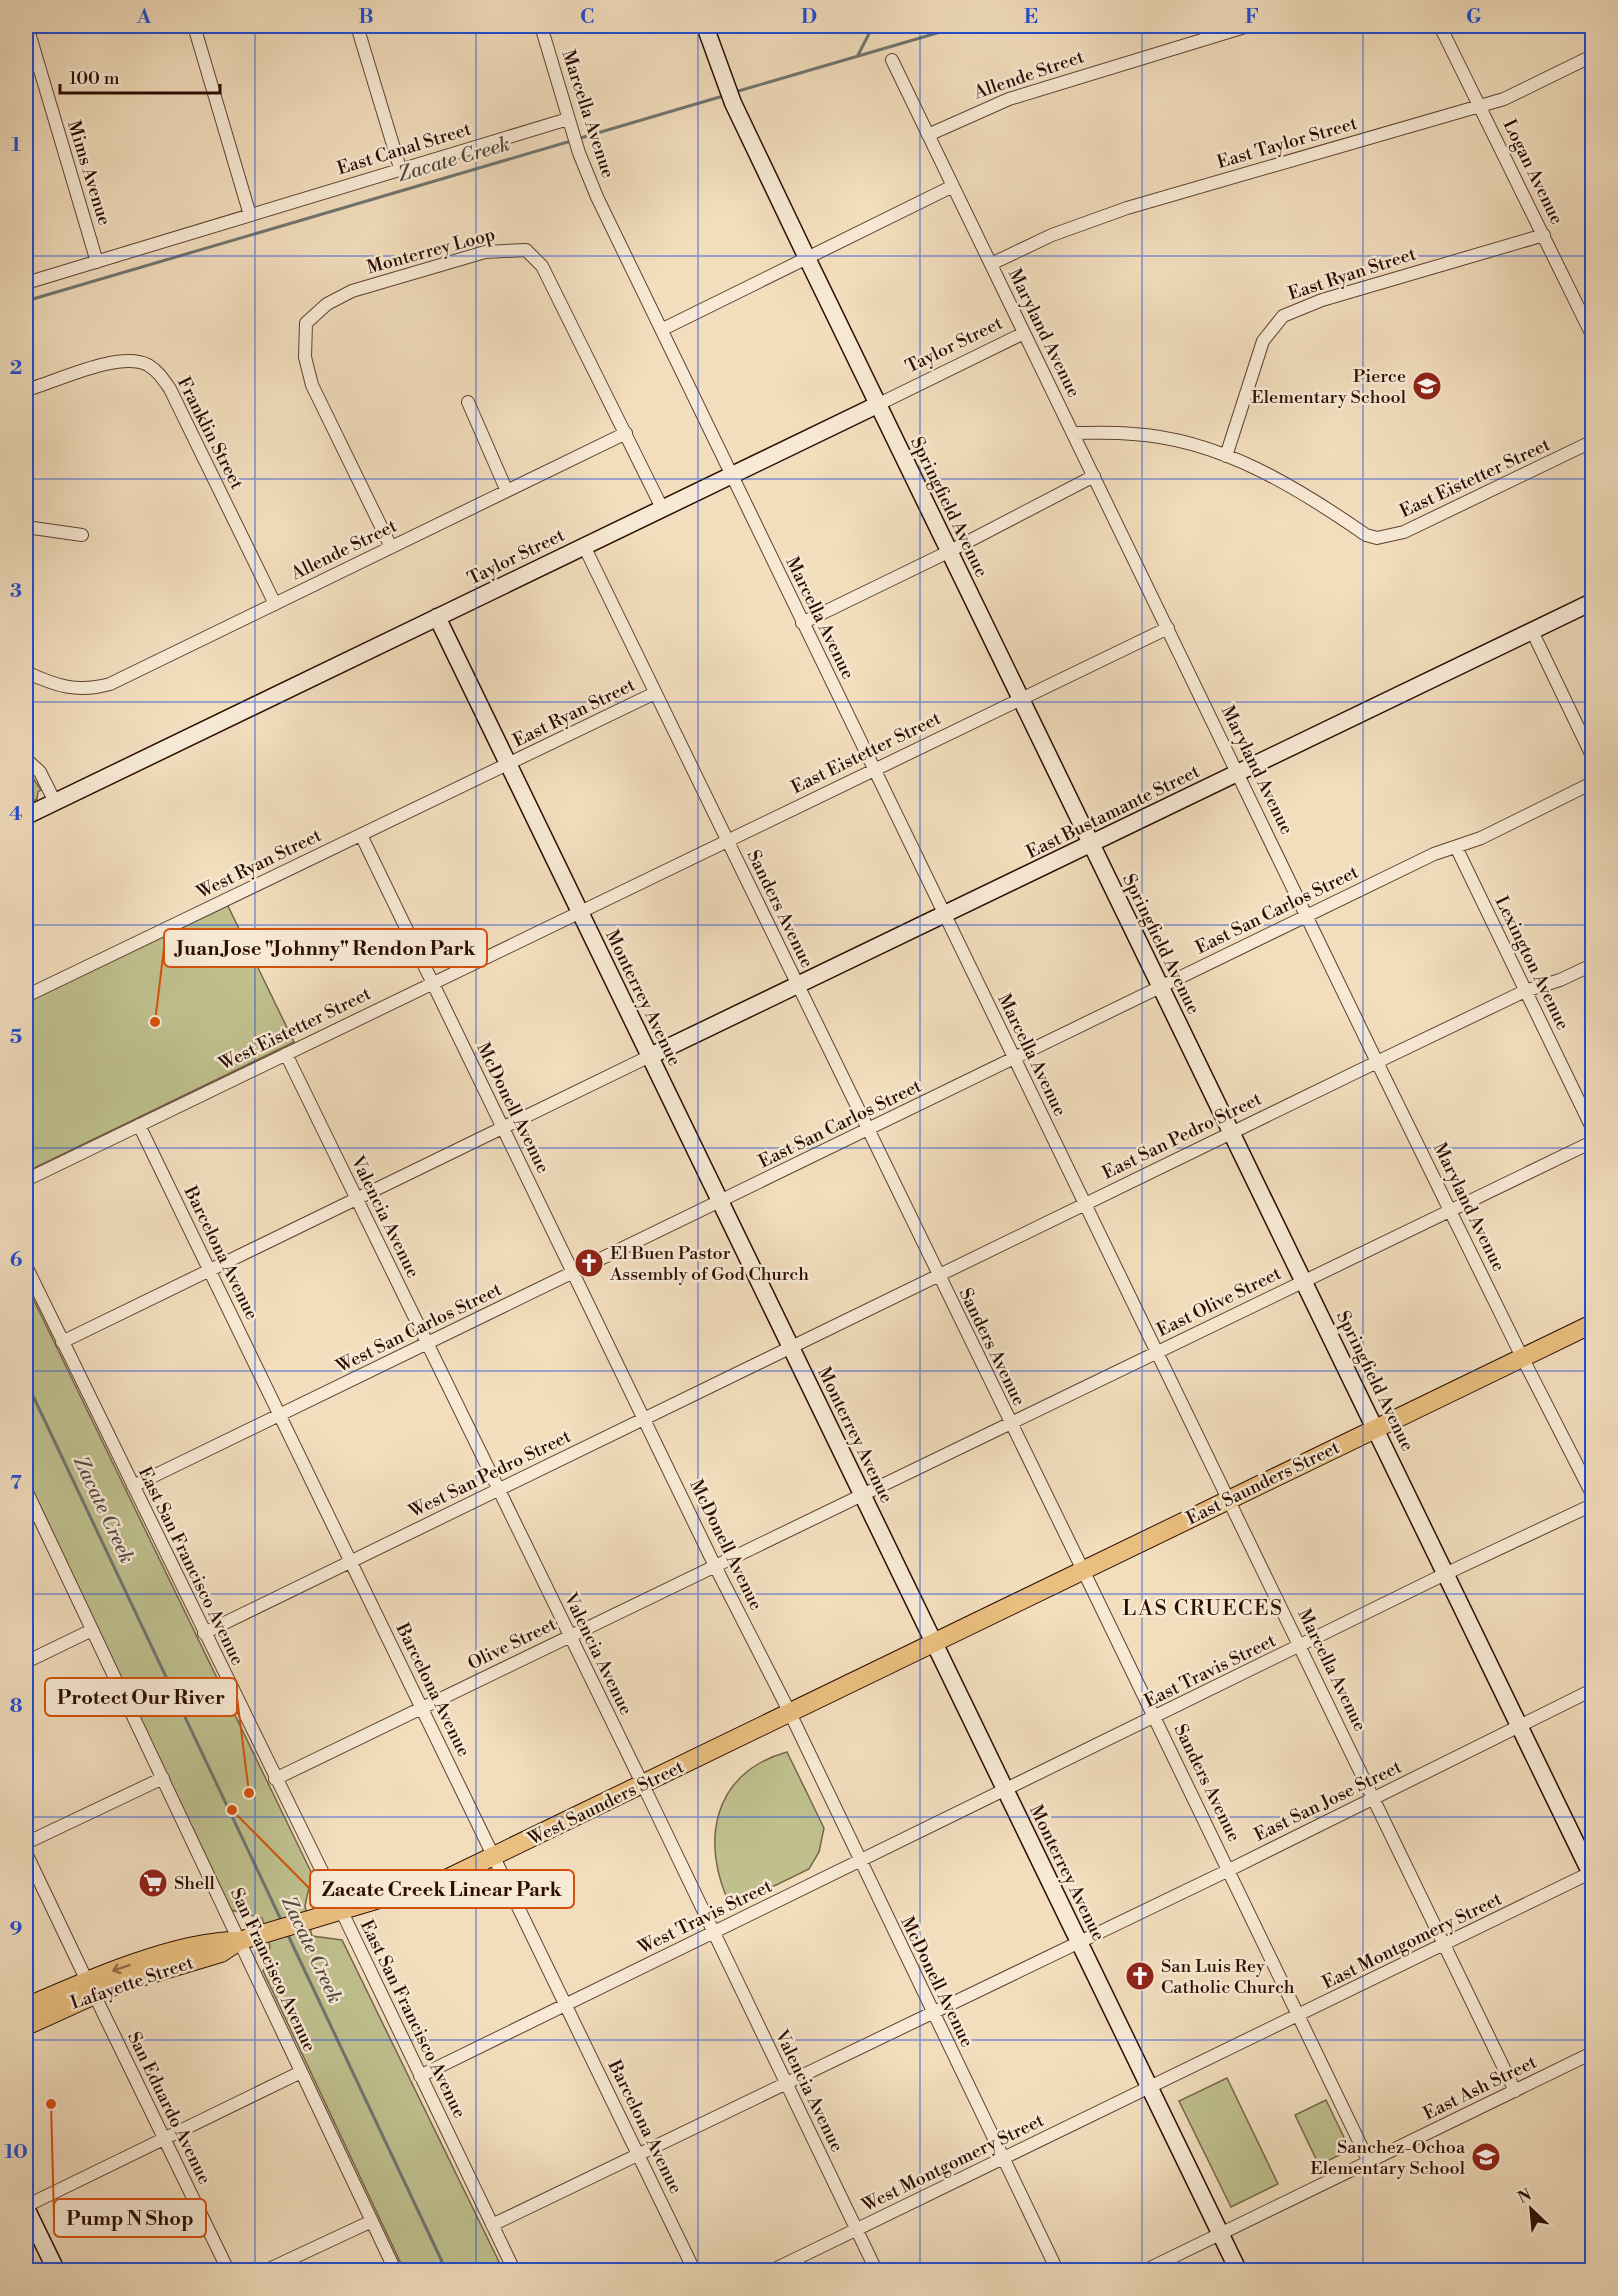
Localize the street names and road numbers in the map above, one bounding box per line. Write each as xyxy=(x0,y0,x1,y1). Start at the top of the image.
street label: Allende Street xyxy=(970,45,1088,105)
street label: Marcella Avenue xyxy=(556,47,620,181)
street label: East Taylor Street xyxy=(1214,112,1360,174)
street label: Logan Avenue xyxy=(1498,116,1568,228)
street label: Mims Avenue xyxy=(62,118,116,228)
street label: East Canal Street xyxy=(334,118,474,180)
street label: Monterrey Loop xyxy=(364,223,498,279)
street label: East Ryan Street xyxy=(1285,242,1419,305)
street label: Maryland Avenue xyxy=(1003,265,1085,401)
street label: Taylor Street xyxy=(902,311,1007,378)
street label: Franklin Street xyxy=(172,373,248,494)
street label: Springfield Avenue xyxy=(905,433,993,581)
street label: East Eistetter Street xyxy=(1396,433,1554,523)
street label: Allende Street xyxy=(286,514,401,586)
street label: Taylor Street xyxy=(464,523,569,590)
street label: Marcella Avenue xyxy=(780,553,860,683)
street label: East Ryan Street xyxy=(509,673,639,752)
street label: Maryland Avenue xyxy=(1216,702,1298,838)
street label: East Eistetter Street xyxy=(788,707,945,799)
street label: East Bustamante Street xyxy=(1023,760,1204,864)
street label: West Ryan Street xyxy=(192,824,326,905)
street label: Sanders Avenue xyxy=(742,846,818,972)
street label: East San Carlos Street xyxy=(1192,860,1363,959)
street label: Springfield Avenue xyxy=(1117,870,1205,1018)
street label: Lexington Avenue xyxy=(1490,892,1574,1034)
street label: Monterrey Avenue xyxy=(600,926,686,1070)
street label: West Eistetter Street xyxy=(214,982,375,1076)
street label: Marcella Avenue xyxy=(992,990,1072,1120)
street label: McDonell Avenue xyxy=(471,1039,555,1177)
street label: East San Carlos Street xyxy=(755,1074,926,1173)
street label: East San Pedro Street xyxy=(1099,1087,1266,1185)
street label: Maryland Avenue xyxy=(1428,1139,1510,1275)
street label: Valencia Avenue xyxy=(345,1151,424,1282)
street label: Barcelona Avenue xyxy=(178,1182,263,1324)
street label: East Olive Street xyxy=(1153,1262,1285,1342)
street label: West San Carlos Street xyxy=(332,1278,506,1378)
street label: Sanders Avenue xyxy=(954,1284,1030,1410)
street label: Springfield Avenue xyxy=(1331,1307,1419,1455)
street label: Monterrey Avenue xyxy=(812,1363,898,1507)
street label: West San Pedro Street xyxy=(405,1425,575,1524)
street label: East Saunders Street xyxy=(1183,1436,1344,1530)
street label: East San Francisco Avenue xyxy=(133,1463,249,1669)
street label: McDonell Avenue xyxy=(684,1476,768,1614)
street label: Valencia Avenue xyxy=(558,1588,637,1719)
street label: Marcella Avenue xyxy=(1292,1605,1372,1735)
street label: Olive Street xyxy=(464,1612,561,1675)
street label: Barcelona Avenue xyxy=(390,1619,475,1761)
street label: East Travis Street xyxy=(1140,1629,1280,1713)
street label: Sanders Avenue xyxy=(1169,1720,1245,1846)
street label: West Saunders Street xyxy=(523,1755,688,1851)
street label: East San Jose Street xyxy=(1251,1755,1406,1847)
street label: Monterrey Avenue xyxy=(1024,1801,1110,1945)
street label: West Travis Street xyxy=(633,1874,776,1960)
street label: San Francisco Avenue xyxy=(225,1884,321,2056)
street label: East Montgomery Street xyxy=(1318,1887,1506,1994)
street label: McDonell Avenue xyxy=(895,1913,979,2051)
street label: East San Francisco Avenue xyxy=(355,1916,471,2122)
street label: Lafayette Street xyxy=(68,1951,197,2015)
street label: Valencia Avenue xyxy=(769,2025,848,2156)
street label: San Eduardo Avenue xyxy=(122,2028,216,2188)
street label: East Ash Street xyxy=(1420,2050,1541,2125)
street label: Barcelona Avenue xyxy=(602,2056,687,2198)
street label: West Montgomery Street xyxy=(857,2109,1048,2218)

